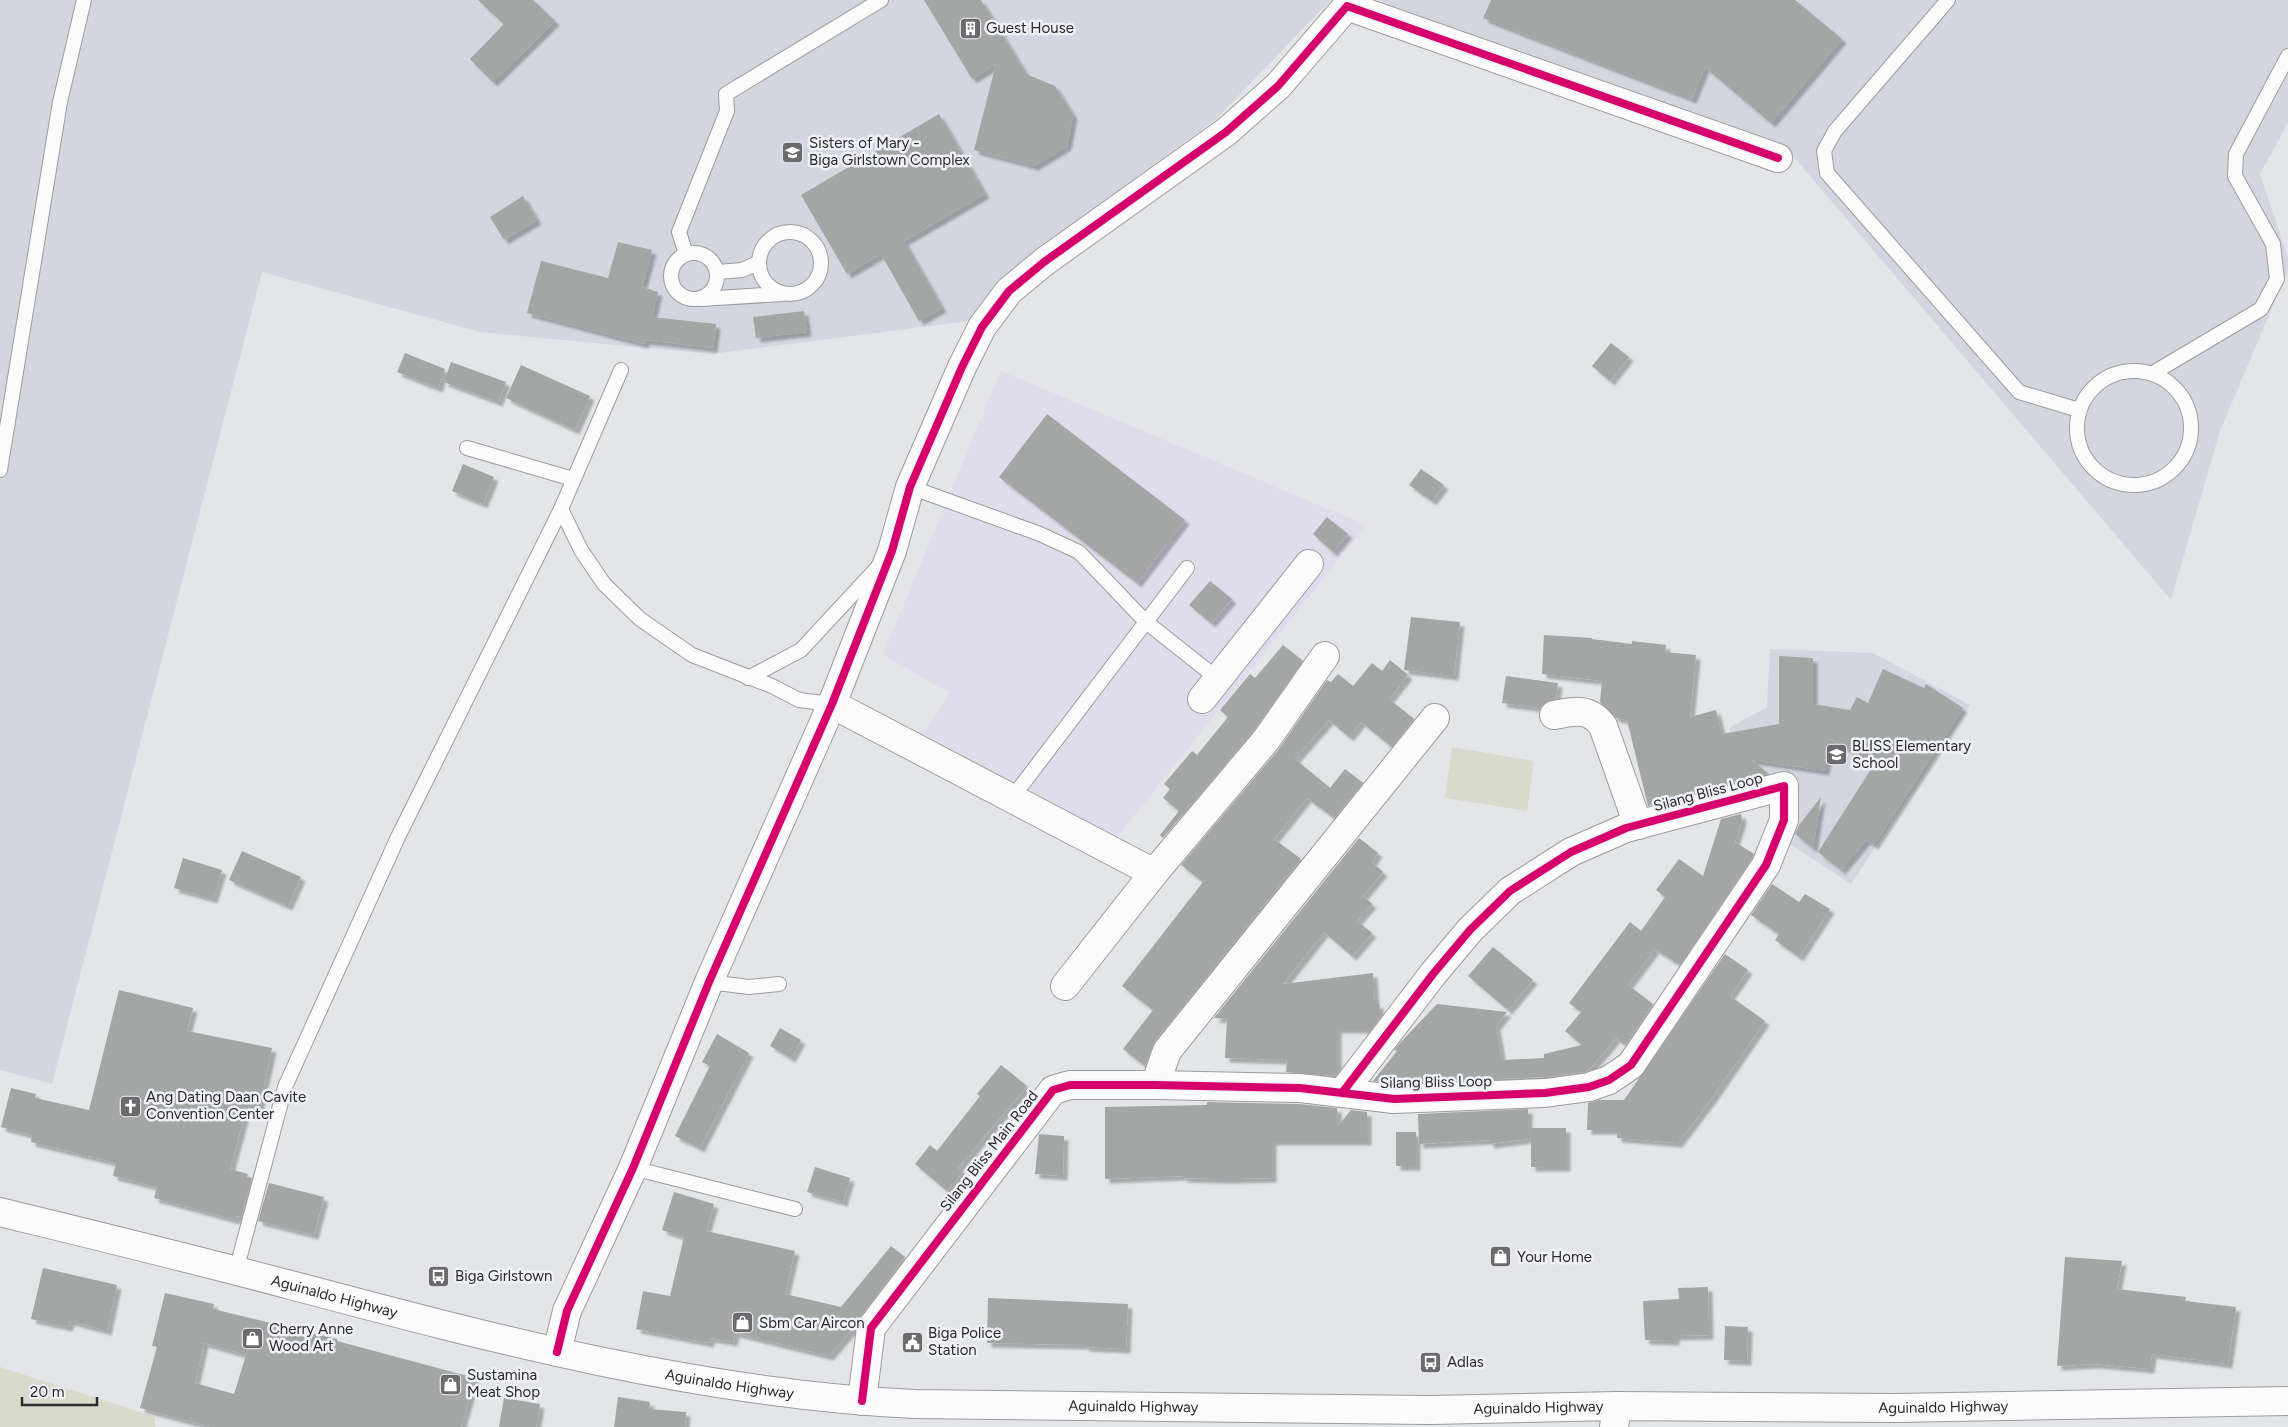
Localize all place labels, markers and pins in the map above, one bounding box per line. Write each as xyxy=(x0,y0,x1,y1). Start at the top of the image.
building icon: Guest House xyxy=(958,16,982,40)
place label: Guest House xyxy=(986,19,1074,37)
place label: Sisters of Mary - Biga Girlstown Complex xyxy=(809,134,970,169)
school or university icon: Sisters of Mary - Biga Girlstown Complex xyxy=(781,140,805,164)
place label: BLISS Elementary School xyxy=(1852,737,1971,772)
school or university icon: BLISS Elementary School xyxy=(1824,743,1848,767)
place label: Ang Dating Daan Cavite Convention Center xyxy=(146,1088,306,1123)
church icon: Ang Dating Daan Cavite Convention Center xyxy=(118,1094,142,1118)
shop icon: Your Home xyxy=(1489,1245,1513,1269)
place label: Your Home xyxy=(1517,1248,1592,1266)
bus stop icon: Biga Girlstown xyxy=(427,1264,451,1288)
place label: Biga Girlstown xyxy=(455,1267,552,1285)
shop icon: Sbm Car Aircon xyxy=(731,1311,755,1335)
place label: Sbm Car Aircon xyxy=(759,1314,865,1332)
place label: Cherry Anne Wood Art xyxy=(269,1320,353,1355)
place label: Biga Police Station xyxy=(928,1324,1001,1359)
shop icon: Cherry Anne Wood Art xyxy=(241,1326,265,1350)
public building icon: Biga Police Station xyxy=(900,1330,924,1354)
bus stop icon: Adlas xyxy=(1419,1350,1443,1374)
place label: Adlas xyxy=(1447,1353,1484,1371)
place label: Sustamina Meat Shop xyxy=(467,1366,540,1401)
shop icon: Sustamina Meat Shop xyxy=(439,1372,463,1396)

